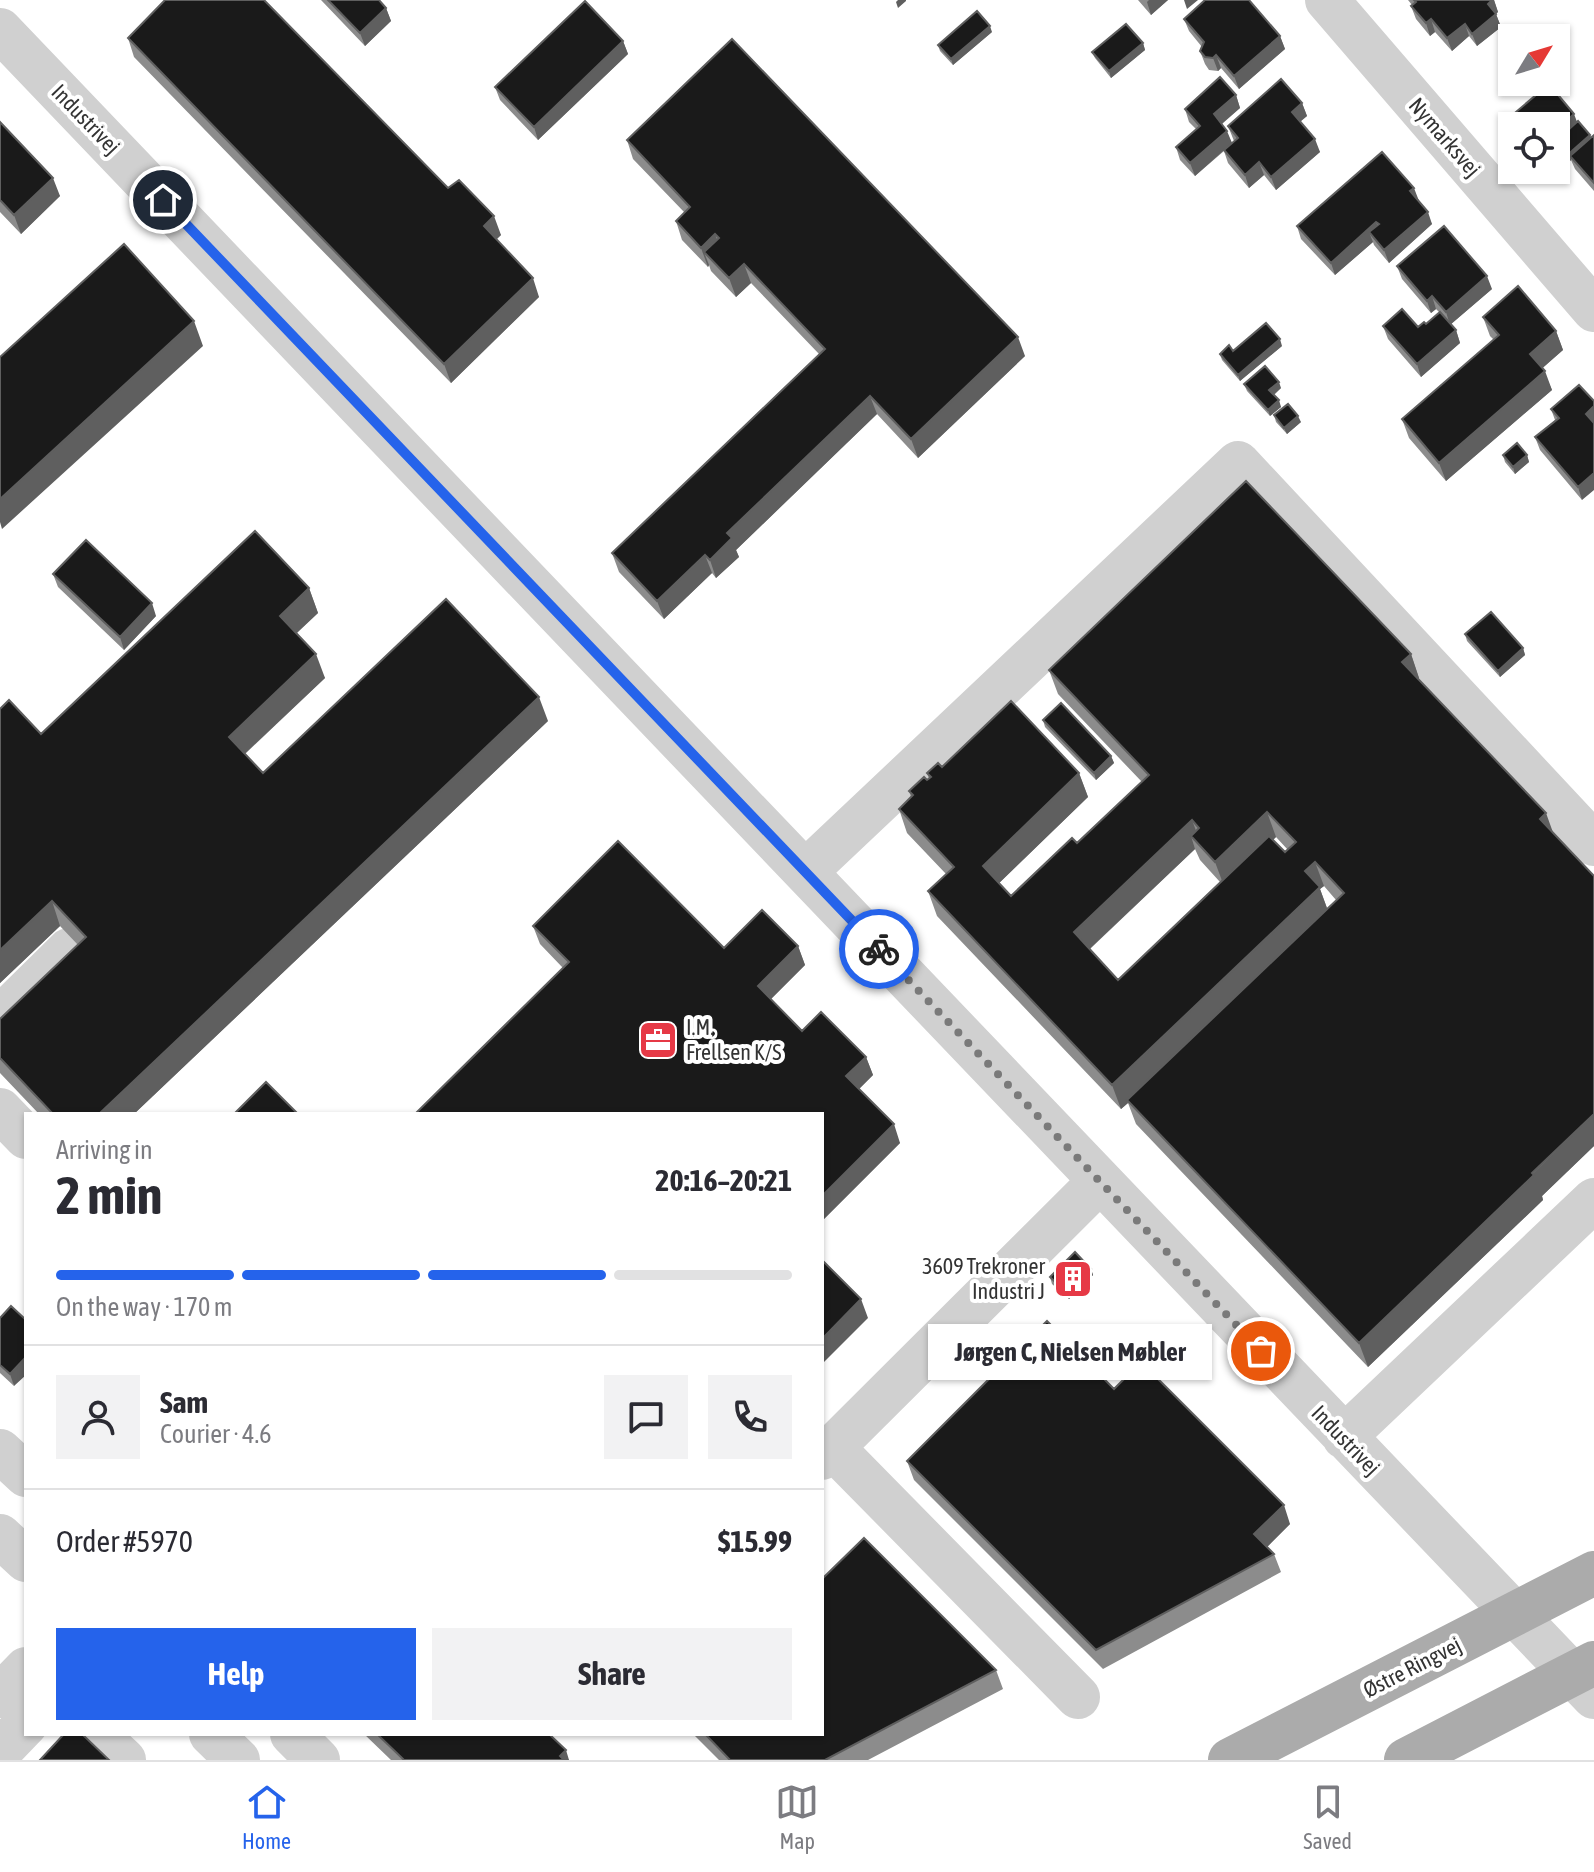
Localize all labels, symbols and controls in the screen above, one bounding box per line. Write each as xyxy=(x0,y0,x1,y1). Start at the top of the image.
north arrow xyxy=(1498,24,1570,96)
map controls xyxy=(1498,24,1570,184)
street label: Industrivej xyxy=(46,79,126,159)
street label: Nymarksvej xyxy=(1404,92,1486,182)
button: locate xyxy=(1498,112,1570,184)
pin xyxy=(129,166,197,234)
icon: home xyxy=(141,178,185,222)
courier xyxy=(839,909,919,989)
icon: bike xyxy=(857,927,901,971)
place label: I.M. Frellsen K/S xyxy=(686,1014,781,1065)
office icon: I.M. Frellsen K/S xyxy=(637,1019,679,1061)
text: Arriving in xyxy=(56,1135,153,1165)
text: 20:16–20:21 xyxy=(655,1163,792,1197)
text: 2 min xyxy=(56,1165,162,1225)
place label: 3609 Trekroner Industri J xyxy=(922,1253,1045,1304)
building icon: 3609 Trekroner Industri J xyxy=(1052,1258,1094,1300)
text: On the way · 170 m xyxy=(56,1292,233,1322)
pin xyxy=(1227,1317,1295,1385)
callout: Jørgen C, Nielsen Møbler xyxy=(929,1323,1213,1379)
icon: bag xyxy=(1239,1329,1283,1373)
text: Jørgen C, Nielsen Møbler xyxy=(954,1337,1186,1367)
button: person xyxy=(56,1375,140,1459)
button: chat xyxy=(604,1375,688,1459)
button: phone xyxy=(708,1375,792,1459)
text: Sam xyxy=(160,1385,208,1419)
street label: Industrivej xyxy=(1306,1400,1386,1480)
text: Courier · 4.6 xyxy=(160,1419,271,1449)
text: Order #5970 xyxy=(56,1524,193,1558)
text: $15.99 xyxy=(718,1524,792,1558)
button: Help xyxy=(56,1628,416,1720)
button: Share xyxy=(432,1628,792,1720)
street label: Østre Ringvej xyxy=(1359,1631,1465,1703)
tab: Home xyxy=(242,1780,291,1854)
tab: Map xyxy=(775,1780,819,1854)
tab: Saved xyxy=(1303,1780,1352,1854)

